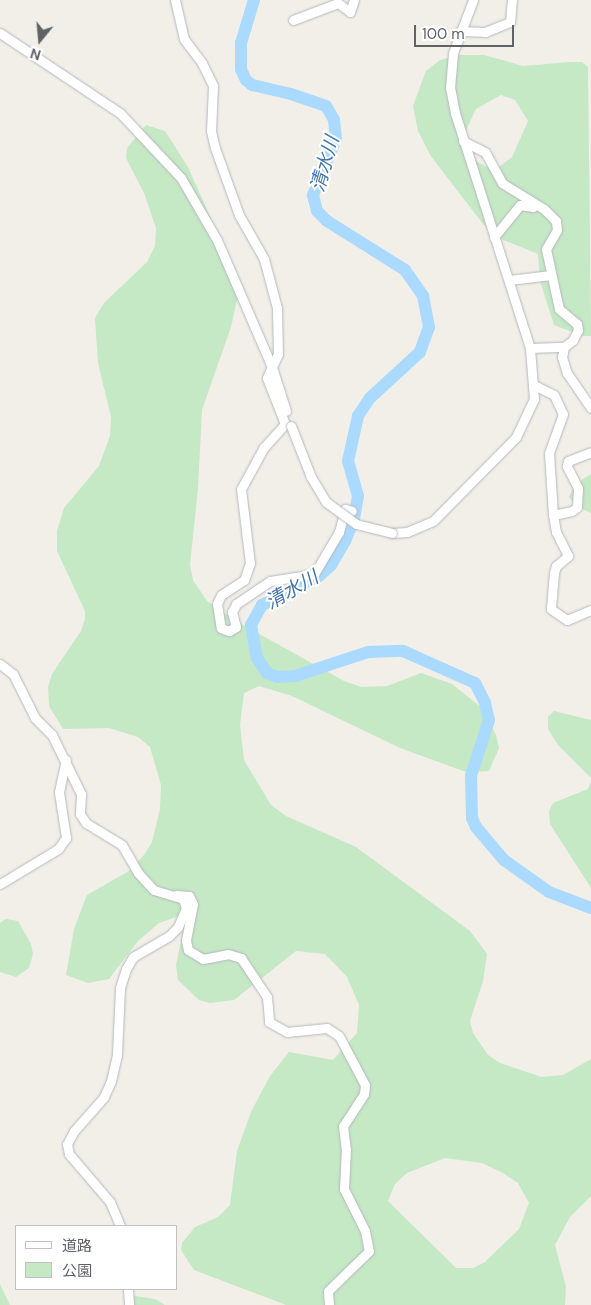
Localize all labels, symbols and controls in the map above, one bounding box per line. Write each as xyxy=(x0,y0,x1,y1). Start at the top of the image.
north arrow xyxy=(15,15,65,65)
scale bar xyxy=(416,15,516,47)
text: 100 m xyxy=(422,24,465,44)
text: N xyxy=(28,44,43,64)
water label: 清水川 xyxy=(306,133,344,195)
water label: 清水川 xyxy=(262,566,322,614)
legend xyxy=(15,1225,178,1290)
text: 道路 xyxy=(62,1236,92,1256)
text: 公園 xyxy=(62,1261,92,1281)

